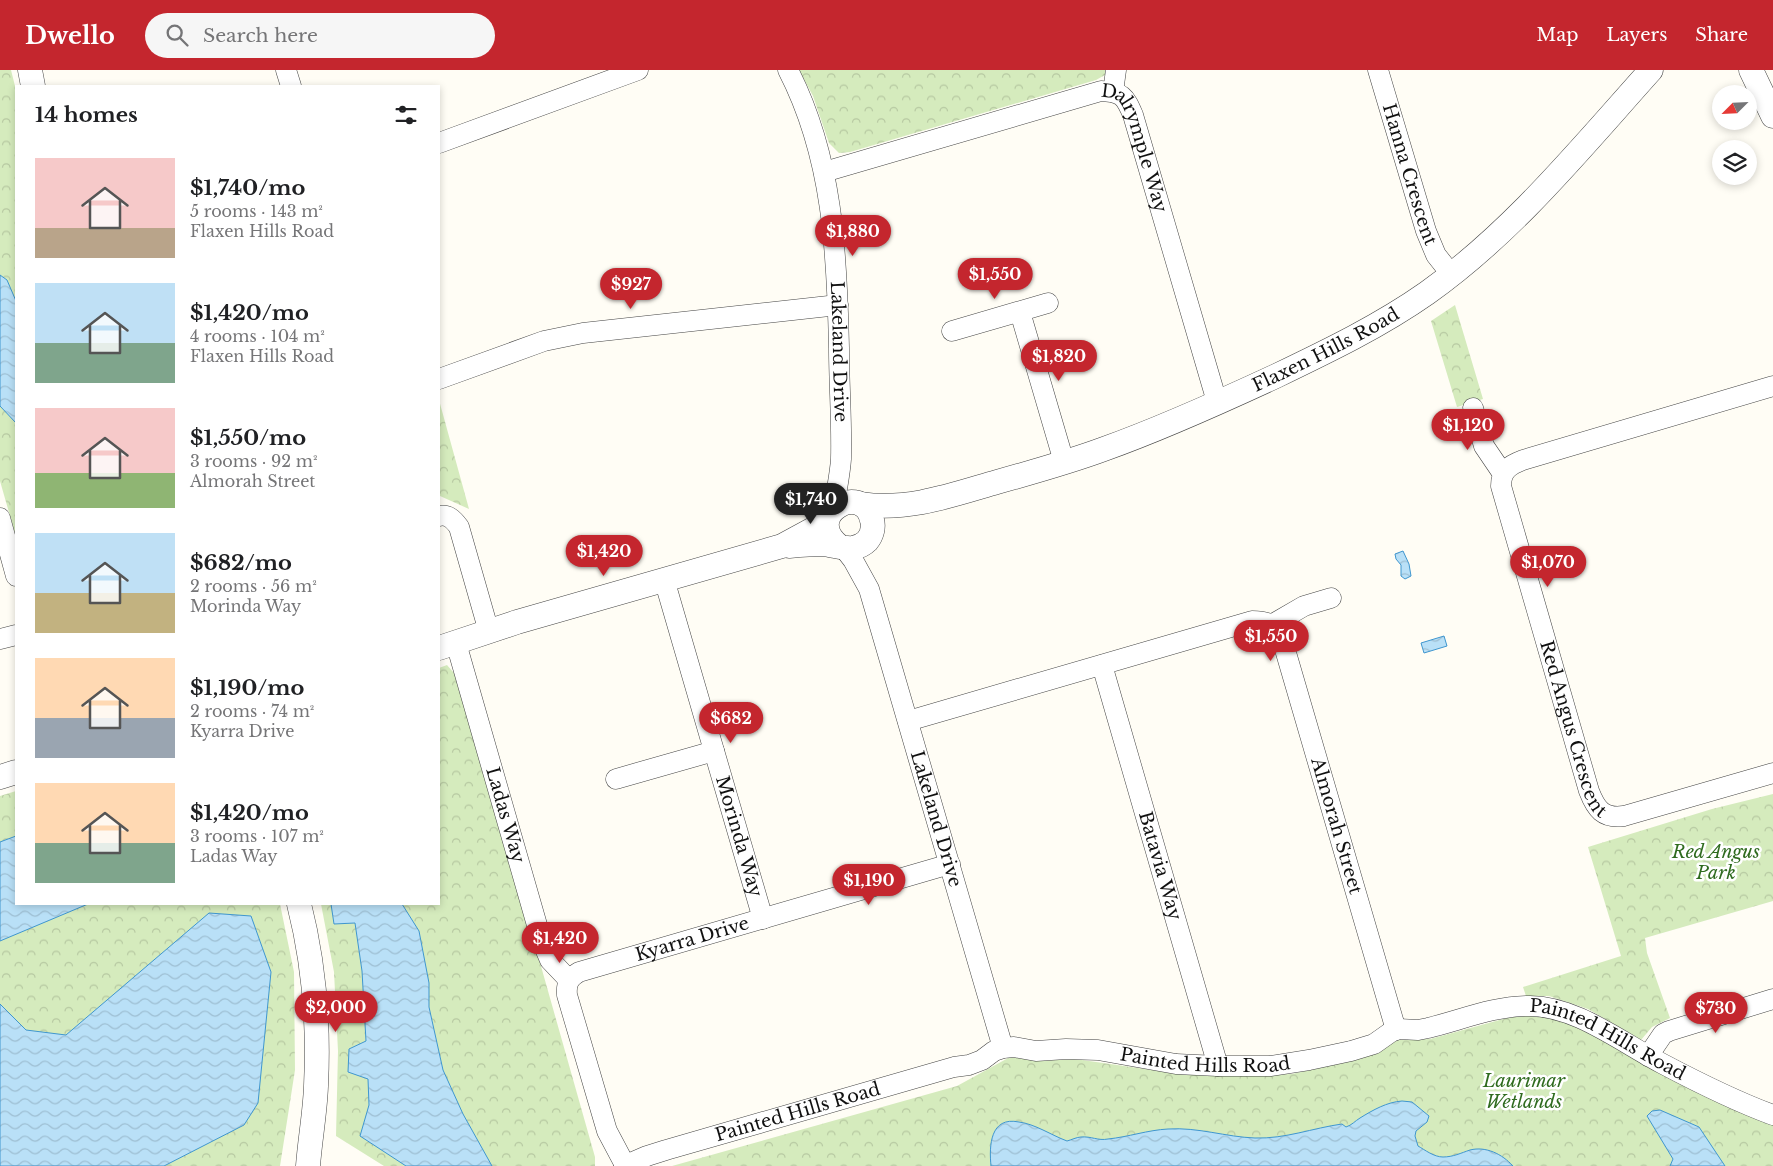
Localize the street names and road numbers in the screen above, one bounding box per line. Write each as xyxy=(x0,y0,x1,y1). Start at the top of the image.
street label: Dalrymple Way xyxy=(1100,80,1172,215)
street label: Hanna Crescent xyxy=(1378,101,1442,249)
street label: Lakeland Drive xyxy=(826,281,852,422)
street label: Flaxen Hills Road xyxy=(1249,303,1403,396)
street label: Red Angus Crescent xyxy=(1535,638,1611,823)
street label: Lakeland Drive xyxy=(906,748,966,890)
street label: Almorah Street xyxy=(1306,754,1367,897)
street label: Ladas Way xyxy=(481,765,530,866)
street label: Morinda Way xyxy=(711,773,767,900)
street label: Batavia Way xyxy=(1134,809,1186,923)
street label: Kyarra Drive xyxy=(633,912,752,966)
street label: Painted Hills Road xyxy=(1529,995,1689,1085)
street label: Painted Hills Road xyxy=(1118,1043,1292,1077)
street label: Painted Hills Road xyxy=(712,1078,883,1146)

